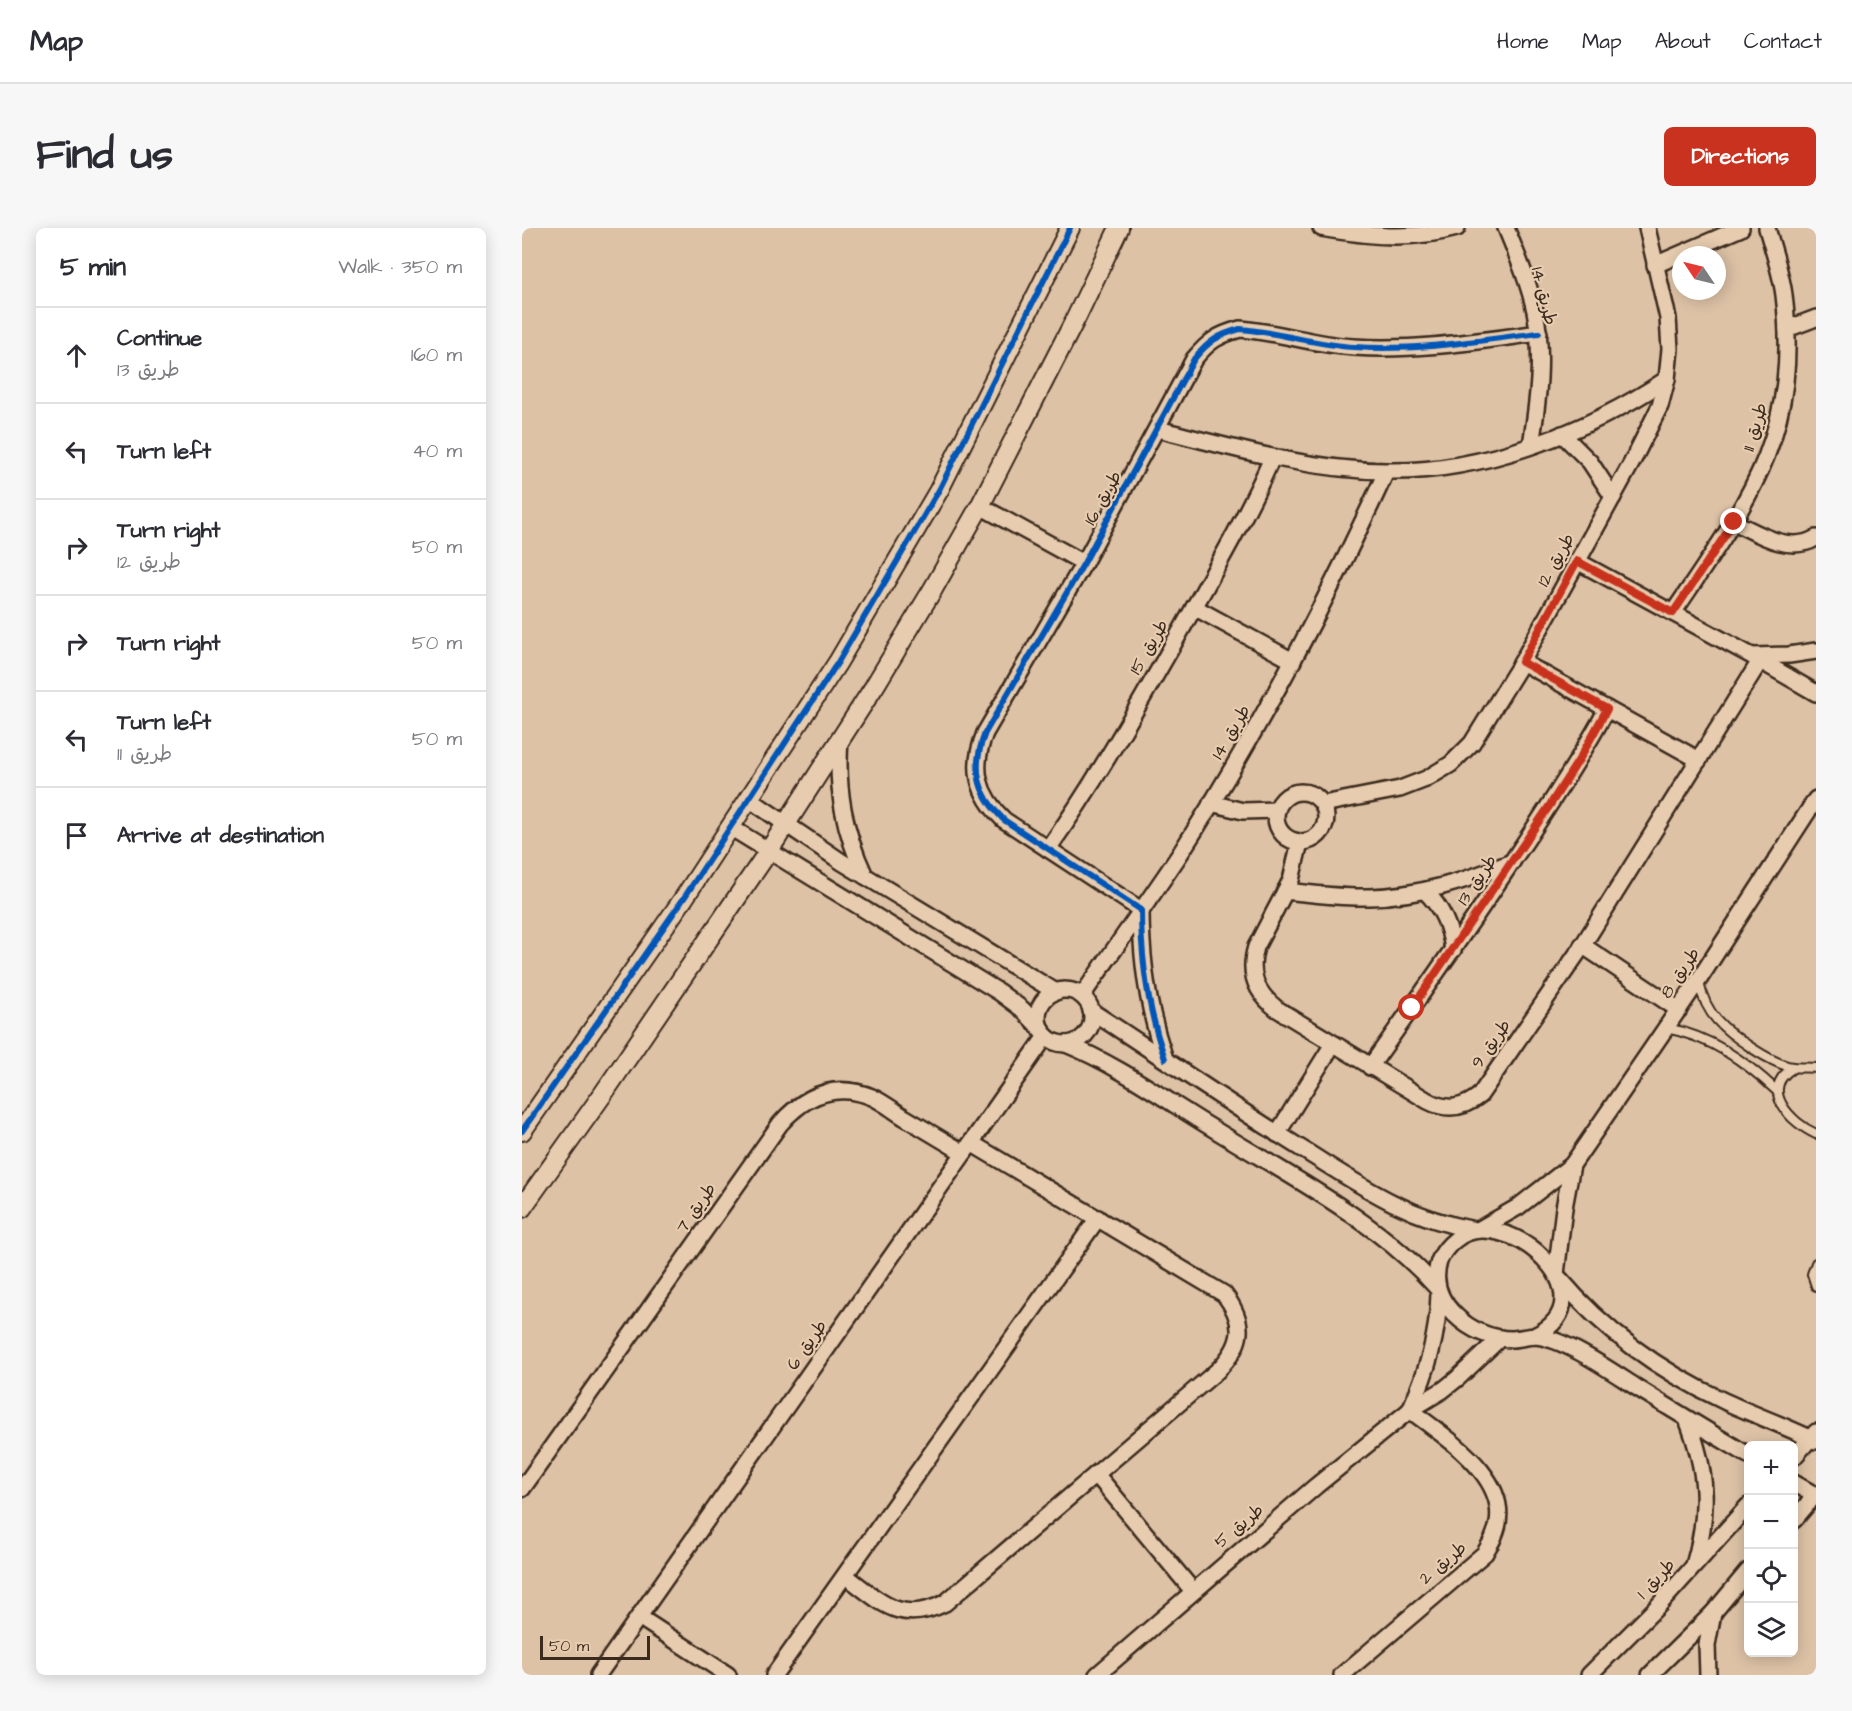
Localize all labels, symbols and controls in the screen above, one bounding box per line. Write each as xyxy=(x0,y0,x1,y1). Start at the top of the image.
text: Map xyxy=(30,22,83,61)
text: Home xyxy=(1497,27,1549,56)
text: Map xyxy=(1582,27,1622,56)
text: About xyxy=(1655,27,1711,56)
text: Contact xyxy=(1744,27,1822,56)
text: Find us xyxy=(36,127,173,185)
button: Directions xyxy=(1664,127,1816,186)
north arrow xyxy=(1672,246,1726,300)
text: 5 min xyxy=(60,249,126,285)
text: Walk · 350 m xyxy=(338,253,462,281)
street label: طريق 14 xyxy=(1525,264,1563,328)
text: Continue xyxy=(117,323,202,354)
icon: ahead xyxy=(60,339,93,372)
text: 160 m xyxy=(411,341,462,369)
text: طريق 13 xyxy=(117,356,180,384)
street label: طريق 11 xyxy=(1736,400,1774,454)
icon: left xyxy=(60,435,93,468)
text: Turn left xyxy=(117,436,211,467)
text: 40 m xyxy=(412,437,462,465)
street label: طريق 16 xyxy=(1078,466,1128,530)
route end xyxy=(1720,508,1746,534)
text: Turn right xyxy=(117,515,220,546)
street label: طريق 12 xyxy=(1531,529,1581,591)
icon: right xyxy=(60,531,93,564)
text: 50 m xyxy=(412,533,462,561)
text: طريق 12 xyxy=(117,548,181,576)
street label: طريق 15 xyxy=(1123,615,1175,679)
icon: right xyxy=(60,627,93,660)
text: Turn right xyxy=(117,628,220,659)
text: 50 m xyxy=(412,629,462,657)
street label: طريق 14 xyxy=(1205,700,1257,764)
text: Turn left xyxy=(117,707,211,738)
icon: left xyxy=(60,723,93,756)
text: 50 m xyxy=(412,725,462,753)
text: طريق 11 xyxy=(117,740,172,768)
icon: arrive xyxy=(60,819,93,852)
text: Arrive at destination xyxy=(117,820,324,851)
street label: طريق 13 xyxy=(1451,850,1503,910)
street label: طريق 8 xyxy=(1654,943,1706,1003)
route start xyxy=(1398,994,1424,1020)
street label: طريق 9 xyxy=(1465,1014,1517,1074)
street label: طريق 7 xyxy=(670,1178,722,1238)
street label: طريق 6 xyxy=(781,1315,833,1375)
map controls xyxy=(1744,1441,1798,1657)
button: + xyxy=(1744,1441,1798,1495)
button: − xyxy=(1744,1495,1798,1549)
street label: طريق 5 xyxy=(1209,1498,1269,1554)
street label: طريق 2 xyxy=(1414,1536,1472,1590)
button: locate xyxy=(1744,1549,1798,1603)
street label: طريق 1 xyxy=(1631,1553,1681,1605)
button: layers xyxy=(1744,1603,1798,1657)
scale bar xyxy=(540,1633,650,1660)
text: 50 m xyxy=(549,1635,589,1657)

